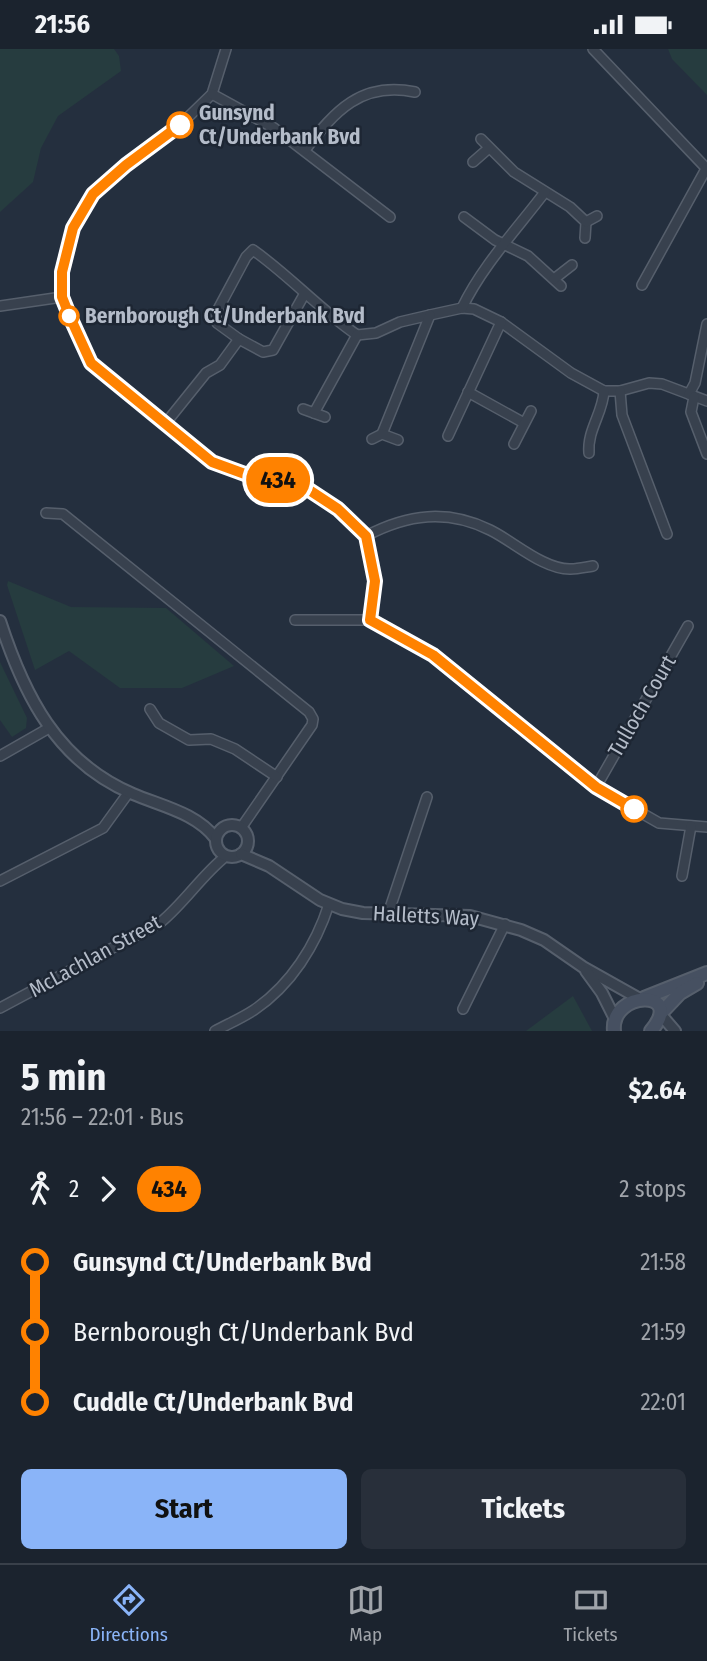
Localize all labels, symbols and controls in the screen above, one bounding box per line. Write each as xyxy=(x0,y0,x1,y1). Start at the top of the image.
text: 21:56 xyxy=(35,9,90,40)
place label: Gunsynd Ct/Underbank Bvd xyxy=(199,100,360,150)
marker: Gunsynd Ct/Underbank Bvd xyxy=(167,112,193,138)
place label: Bernborough Ct/Underbank Bvd xyxy=(85,303,365,329)
marker: Bernborough Ct/Underbank Bvd xyxy=(59,306,79,326)
line badge: 434 xyxy=(238,457,318,503)
text: 434 xyxy=(260,466,296,494)
street label: Tulloch Court xyxy=(602,650,682,762)
unlabelled marker xyxy=(621,796,647,822)
street label: Halletts Way xyxy=(372,900,480,932)
street label: McLachlan Street xyxy=(25,909,166,1003)
text: 5 min xyxy=(21,1054,106,1100)
text: $2.64 xyxy=(629,1075,686,1106)
text: 21:56 – 22:01 · Bus xyxy=(21,1103,184,1131)
icon: walk xyxy=(21,1170,59,1208)
icon: forward xyxy=(89,1170,127,1208)
text: 2 xyxy=(69,1175,79,1203)
text: 434 xyxy=(151,1175,187,1203)
text: 2 stops xyxy=(619,1175,686,1203)
text: Gunsynd Ct/Underbank Bvd xyxy=(73,1247,372,1278)
text: 21:58 xyxy=(640,1248,686,1276)
text: Bernborough Ct/Underbank Bvd xyxy=(73,1317,414,1348)
text: 21:59 xyxy=(641,1318,686,1346)
text: Cuddle Ct/Underbank Bvd xyxy=(73,1387,353,1418)
text: 22:01 xyxy=(640,1388,686,1416)
button: Start xyxy=(21,1469,347,1549)
button: Tickets xyxy=(361,1469,686,1549)
tab: Directions xyxy=(89,1581,168,1646)
tab: Map xyxy=(347,1581,385,1646)
tab: Tickets xyxy=(563,1581,618,1646)

